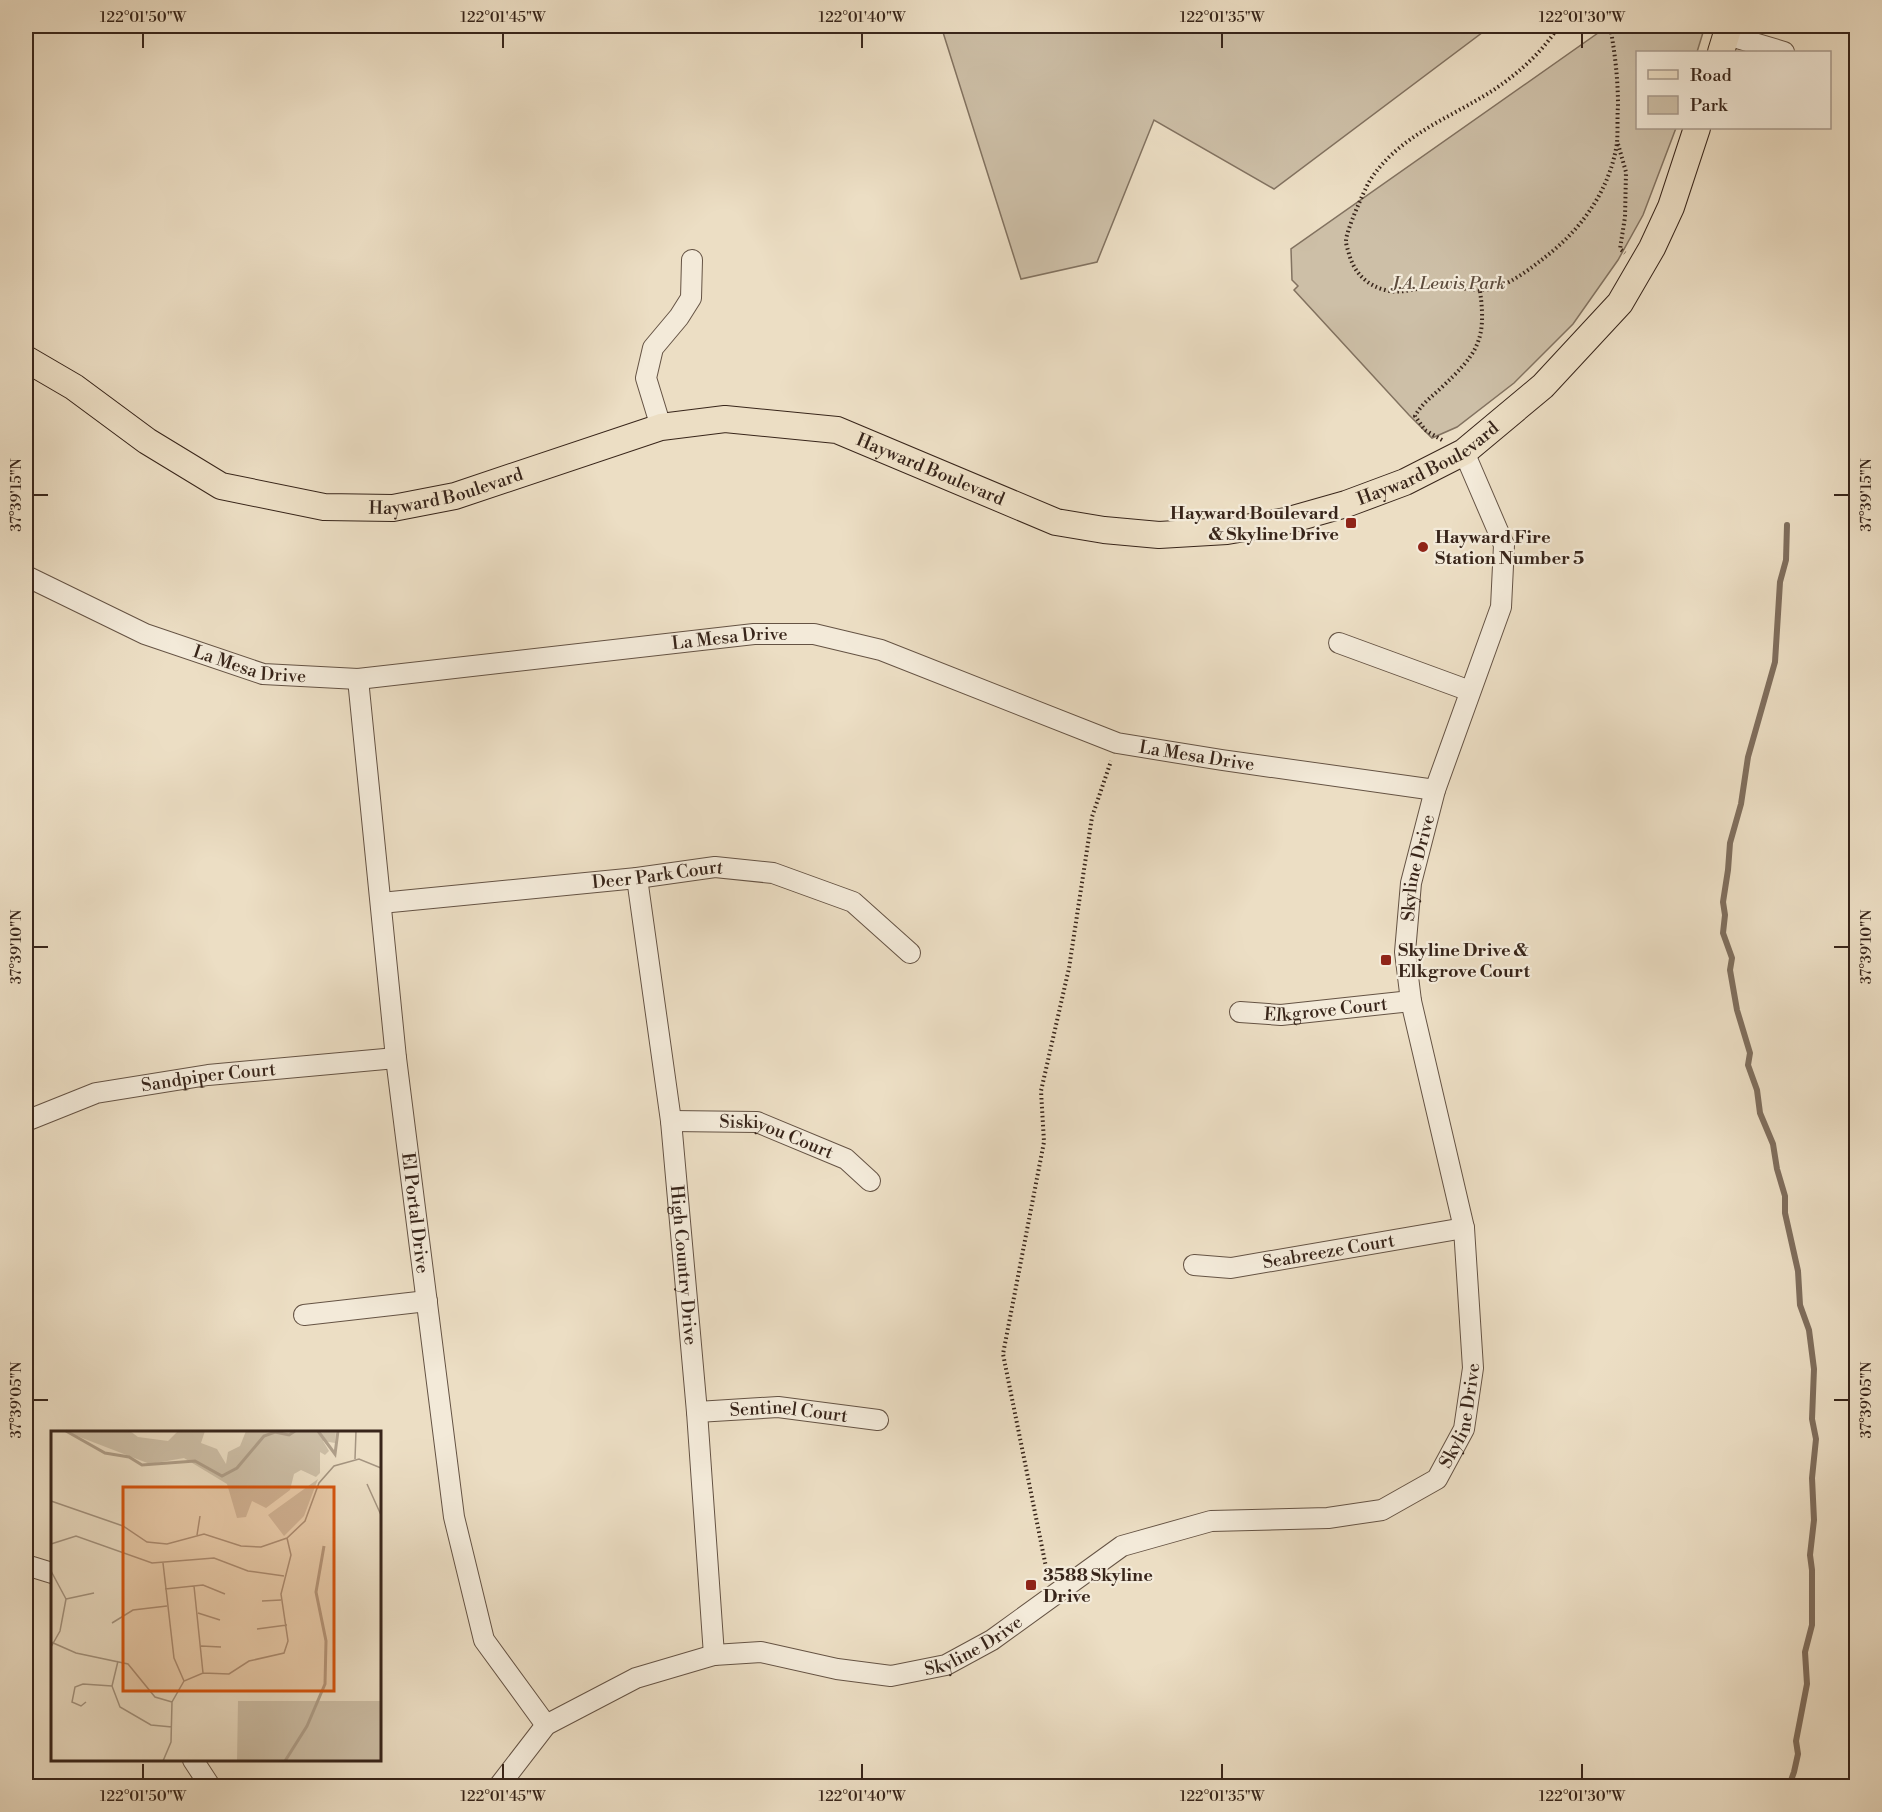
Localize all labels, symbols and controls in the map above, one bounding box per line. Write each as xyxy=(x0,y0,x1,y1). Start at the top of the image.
text: 122°01'50"W xyxy=(100,8,187,27)
text: 122°01'45"W xyxy=(460,8,546,27)
text: 122°01'40"W xyxy=(818,8,906,27)
text: 122°01'35"W xyxy=(1180,8,1265,27)
text: 122°01'30"W xyxy=(1539,8,1626,27)
legend xyxy=(1636,51,1831,129)
text: Road xyxy=(1690,64,1733,87)
text: Park xyxy=(1690,94,1729,117)
park label: J.A. Lewis Park xyxy=(1390,272,1506,295)
street label: Hayward Boulevard xyxy=(1354,416,1504,511)
street label: Hayward Boulevard xyxy=(853,428,1009,511)
text: 37°39'15"N xyxy=(7,458,26,532)
text: 37°39'15"N xyxy=(1857,458,1876,532)
street label: Hayward Boulevard xyxy=(368,463,527,520)
place label: Hayward Boulevard & Skyline Drive xyxy=(1170,502,1339,546)
marker: Hayward Boulevard & Skyline Drive xyxy=(1344,516,1358,530)
place label: Hayward Fire Station Number 5 xyxy=(1435,526,1584,570)
marker: Hayward Fire Station Number 5 xyxy=(1416,540,1430,554)
street label: La Mesa Drive xyxy=(670,623,788,655)
street label: La Mesa Drive xyxy=(190,640,307,688)
street label: La Mesa Drive xyxy=(1137,736,1256,776)
street label: Skyline Drive xyxy=(1397,812,1440,922)
street label: Deer Park Court xyxy=(591,856,725,894)
text: 37°39'10"N xyxy=(7,910,26,984)
text: 37°39'10"N xyxy=(1857,910,1876,984)
place label: Skyline Drive & Elkgrove Court xyxy=(1398,939,1530,983)
marker: Skyline Drive & Elkgrove Court xyxy=(1379,953,1393,967)
street label: Elkgrove Court xyxy=(1263,993,1389,1027)
street label: Sandpiper Court xyxy=(140,1058,277,1098)
street label: Siskiyou Court xyxy=(719,1111,837,1165)
street label: El Portal Drive xyxy=(396,1151,434,1275)
street label: High Country Drive xyxy=(665,1184,702,1346)
street label: Seabreeze Court xyxy=(1261,1229,1397,1274)
text: 37°39'05"N xyxy=(7,1361,26,1439)
text: 37°39'05"N xyxy=(1857,1361,1876,1439)
street label: Skyline Drive xyxy=(1434,1363,1485,1472)
street label: Sentinel Court xyxy=(729,1396,850,1428)
inset map xyxy=(51,1431,381,1761)
place label: 3588 Skyline Drive xyxy=(1043,1564,1153,1608)
marker: 3588 Skyline Drive xyxy=(1024,1578,1038,1592)
street label: Skyline Drive xyxy=(922,1611,1027,1681)
text: 122°01'50"W xyxy=(100,1787,187,1806)
text: 122°01'45"W xyxy=(460,1787,546,1806)
text: 122°01'40"W xyxy=(818,1787,906,1806)
text: 122°01'35"W xyxy=(1180,1787,1265,1806)
text: 122°01'30"W xyxy=(1539,1787,1626,1806)

